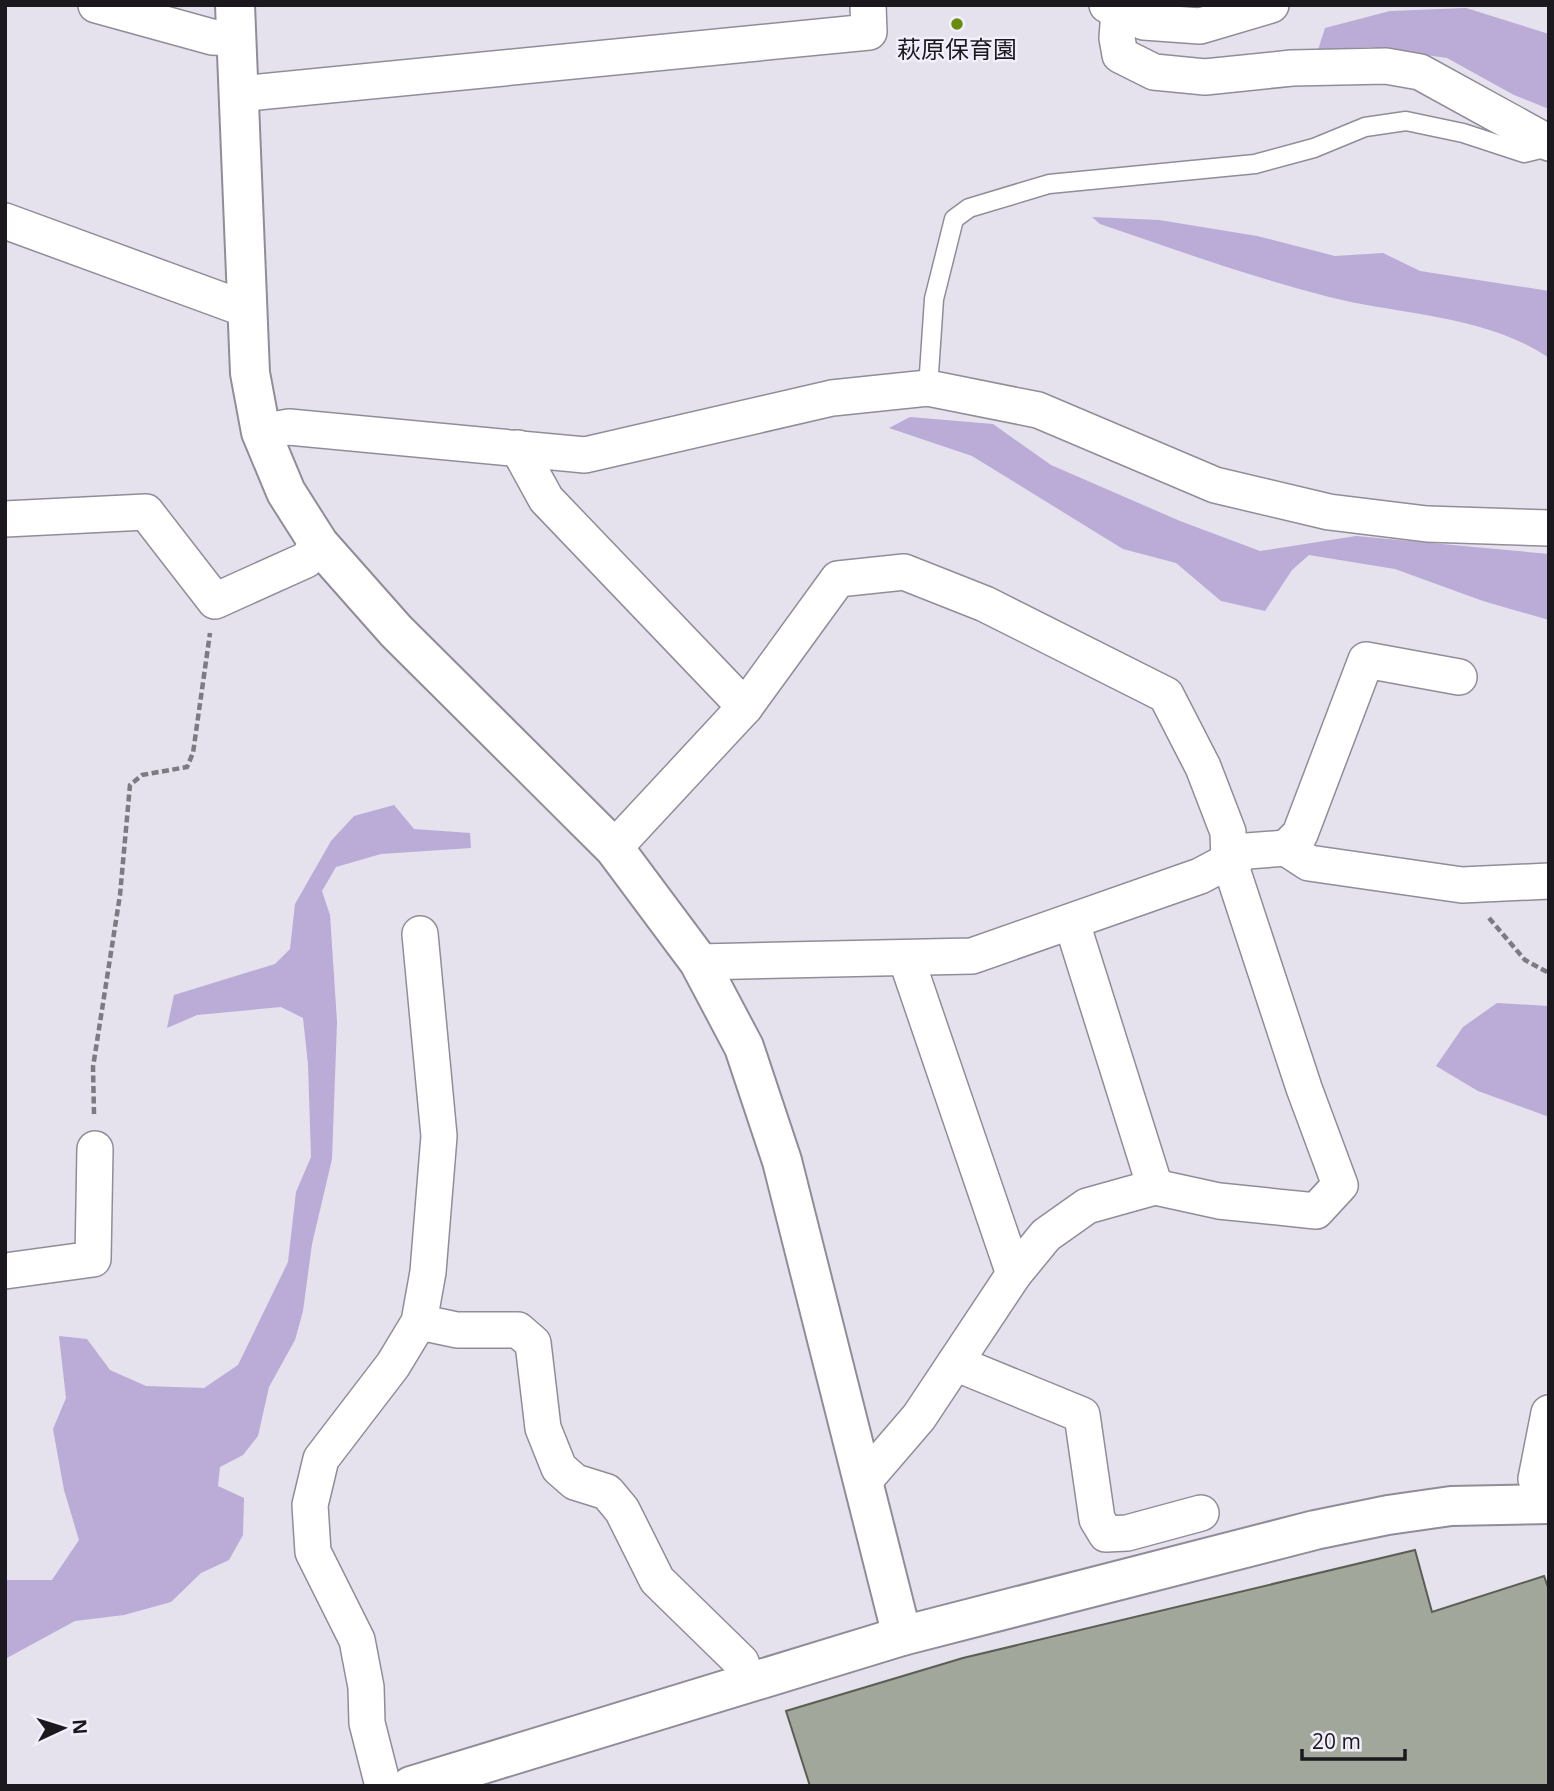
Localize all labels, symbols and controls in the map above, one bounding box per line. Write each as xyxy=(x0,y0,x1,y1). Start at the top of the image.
marker: 萩原保育園 xyxy=(949,16,965,32)
place label: 萩原保育園 xyxy=(897,32,1017,65)
north arrow xyxy=(28,1693,98,1763)
text: N xyxy=(66,1718,93,1735)
scale bar xyxy=(1302,1718,1405,1762)
text: 20 m xyxy=(1312,1727,1361,1755)

